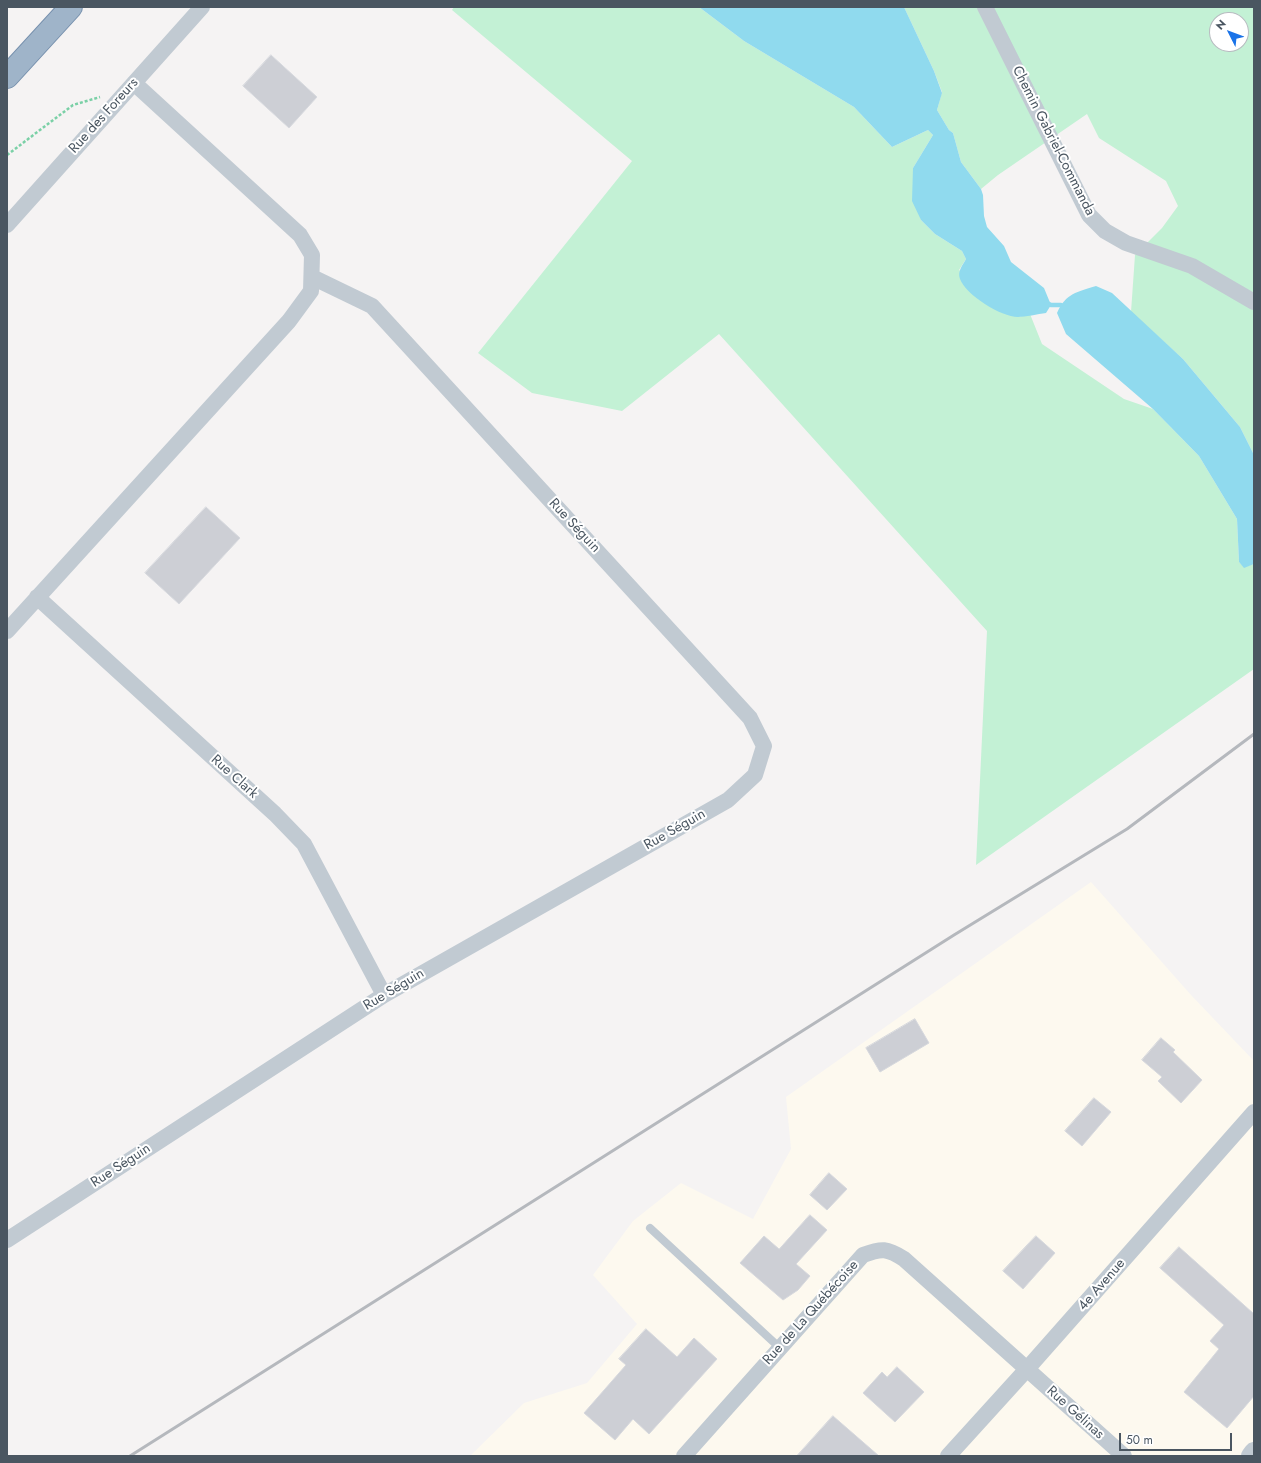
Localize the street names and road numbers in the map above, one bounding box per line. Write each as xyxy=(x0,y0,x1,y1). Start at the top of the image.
street label: Chemin Gabriel-Commanda xyxy=(1008,63,1098,219)
street label: Rue des Foreurs xyxy=(66,75,142,157)
street label: Rue Séguin xyxy=(545,495,603,557)
street label: Rue Clark xyxy=(207,752,261,802)
street label: Rue Séguin xyxy=(641,806,709,854)
street label: Rue Séguin xyxy=(361,965,427,1015)
street label: Rue Séguin xyxy=(88,1140,154,1192)
street label: 4e Avenue xyxy=(1075,1256,1129,1314)
street label: Rue de La Québécoise xyxy=(760,1257,862,1369)
street label: Rue Gélinas xyxy=(1043,1383,1107,1443)

